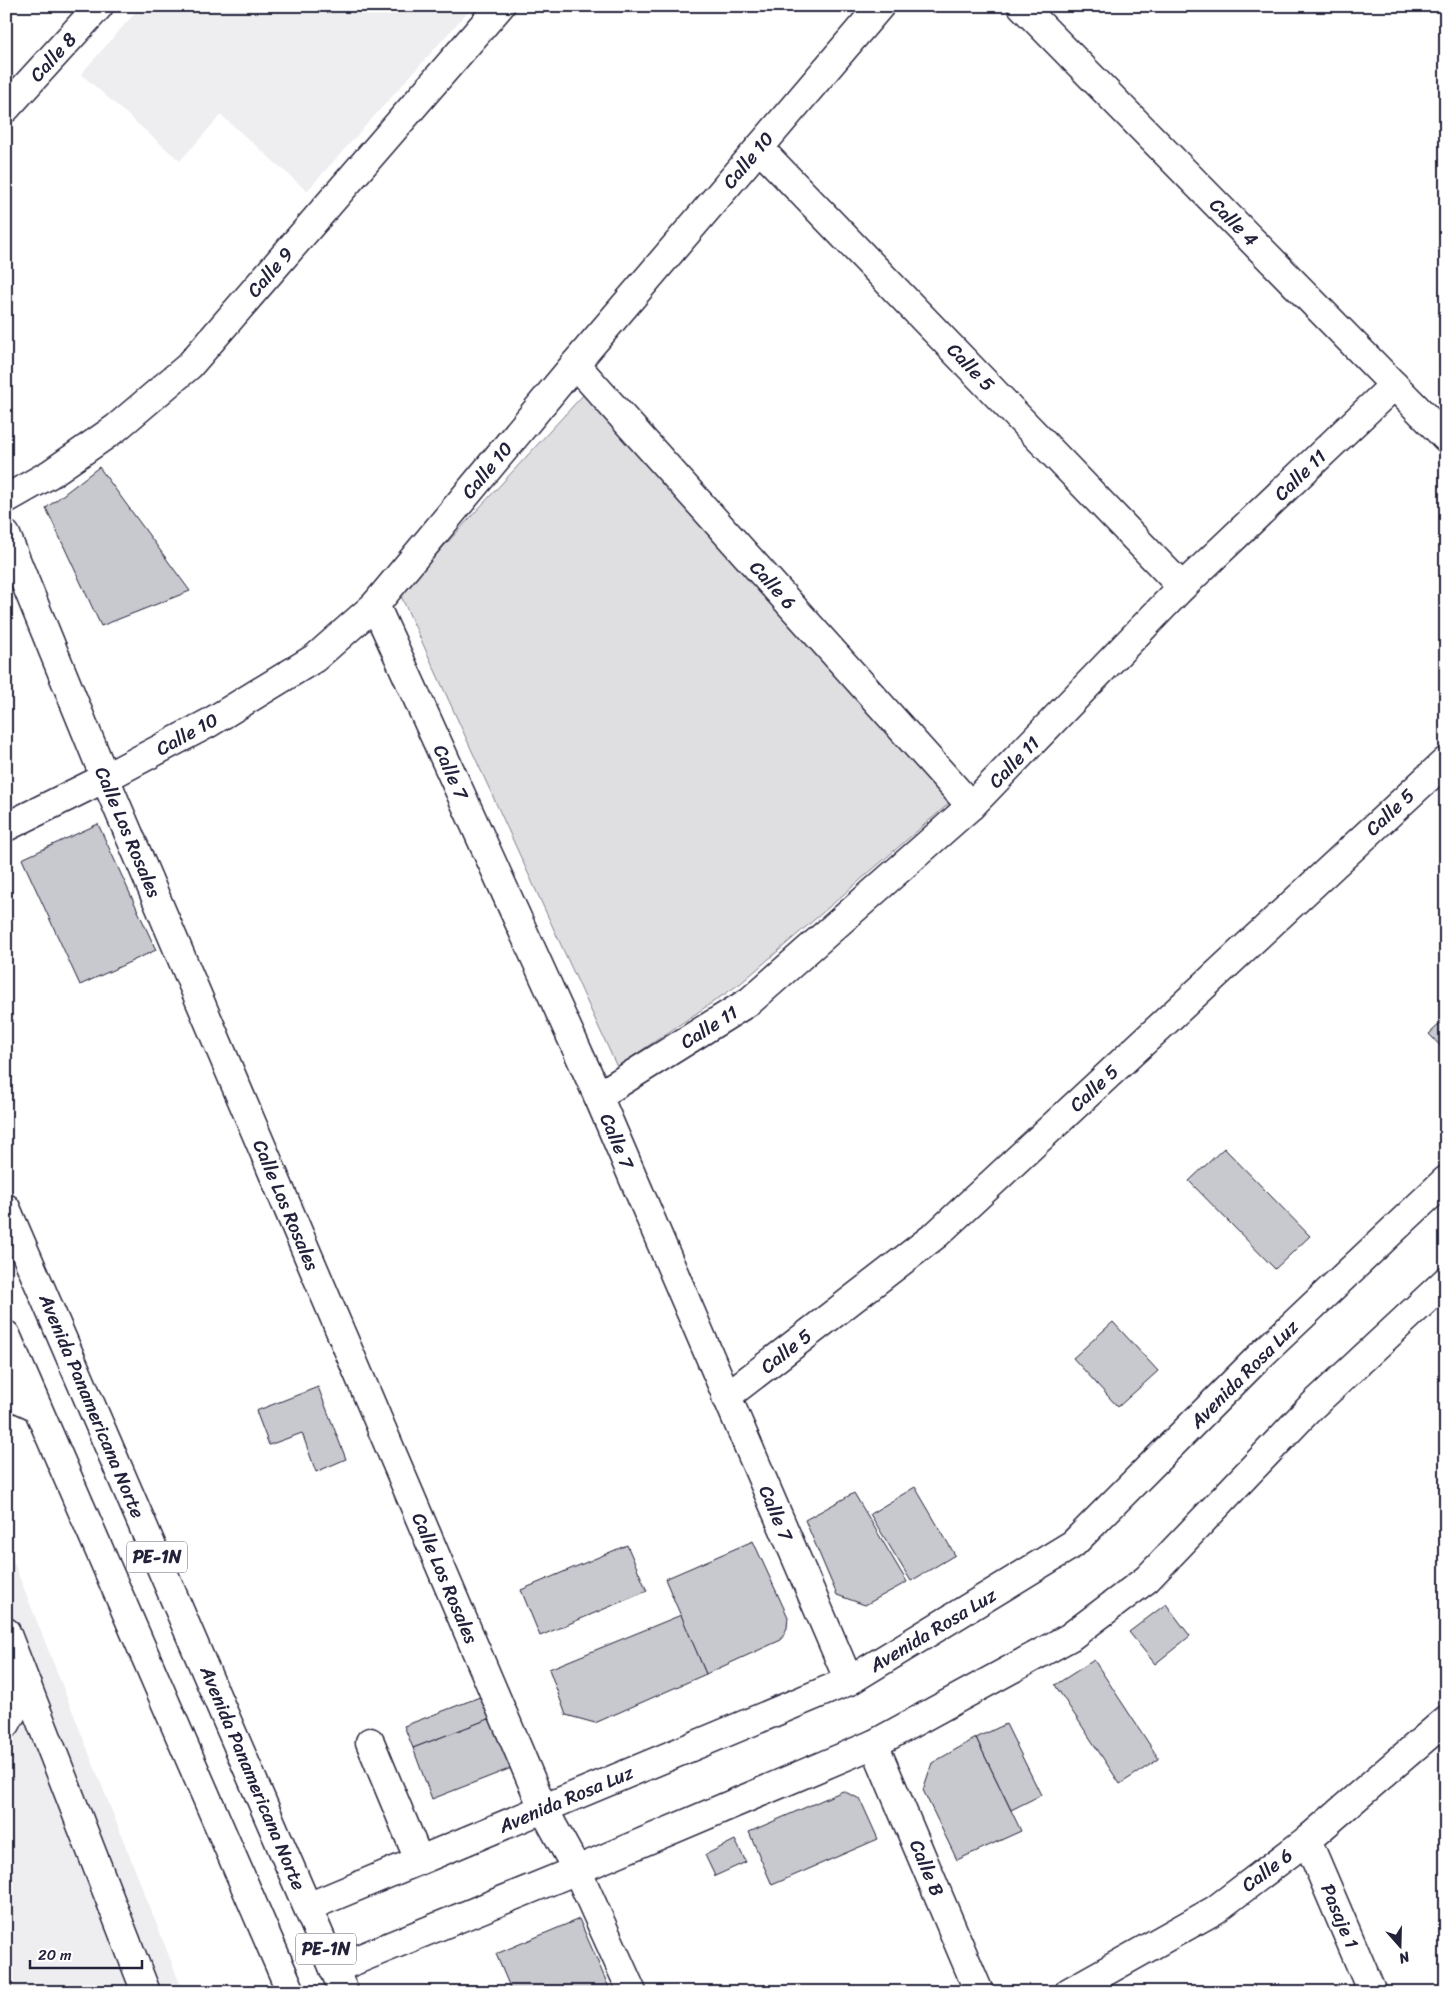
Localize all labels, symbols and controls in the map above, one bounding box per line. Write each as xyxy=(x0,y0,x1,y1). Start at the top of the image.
street label: Calle 8 xyxy=(21,24,85,90)
street label: Calle 10 xyxy=(714,124,782,196)
street label: Calle 4 xyxy=(1202,190,1267,255)
street label: Calle 9 xyxy=(238,239,302,305)
street label: Calle 5 xyxy=(939,334,1003,400)
street label: Calle 10 xyxy=(453,434,521,506)
street label: Calle 11 xyxy=(1266,441,1334,509)
street label: Calle 6 xyxy=(741,553,805,617)
street label: Calle 10 xyxy=(150,703,224,765)
street label: Calle 11 xyxy=(980,728,1048,796)
street label: Calle 7 xyxy=(424,739,478,806)
street label: Calle Los Rosales xyxy=(86,761,171,903)
street label: Calle 5 xyxy=(1357,780,1423,844)
street label: Calle 11 xyxy=(673,996,745,1058)
street label: Calle 5 xyxy=(1061,1056,1127,1120)
street label: Calle 7 xyxy=(591,1108,644,1175)
street label: Calle Los Rosales xyxy=(244,1134,329,1276)
street label: Avenida Panamericana Norte xyxy=(29,1288,154,1524)
street label: Avenida Rosa Luz xyxy=(1181,1311,1307,1437)
street label: Calle 5 xyxy=(753,1320,820,1382)
street label: Calle 7 xyxy=(750,1480,803,1547)
street label: Calle Los Rosales xyxy=(403,1507,488,1649)
road number: PE-1N xyxy=(127,1541,187,1572)
street label: Avenida Rosa Luz xyxy=(862,1578,1004,1682)
street label: Avenida Panamericana Norte xyxy=(190,1660,315,1896)
street label: Avenida Rosa Luz xyxy=(493,1755,639,1843)
street label: Calle B xyxy=(900,1834,954,1902)
street label: Calle 6 xyxy=(1234,1839,1300,1901)
street label: Pasaje 1 xyxy=(1312,1878,1368,1954)
north arrow xyxy=(1374,1920,1424,1970)
road number: PE-1N xyxy=(296,1934,356,1965)
scale bar xyxy=(30,1938,142,1970)
text: 20 m xyxy=(38,1942,72,1968)
text: N xyxy=(1395,1944,1414,1971)

